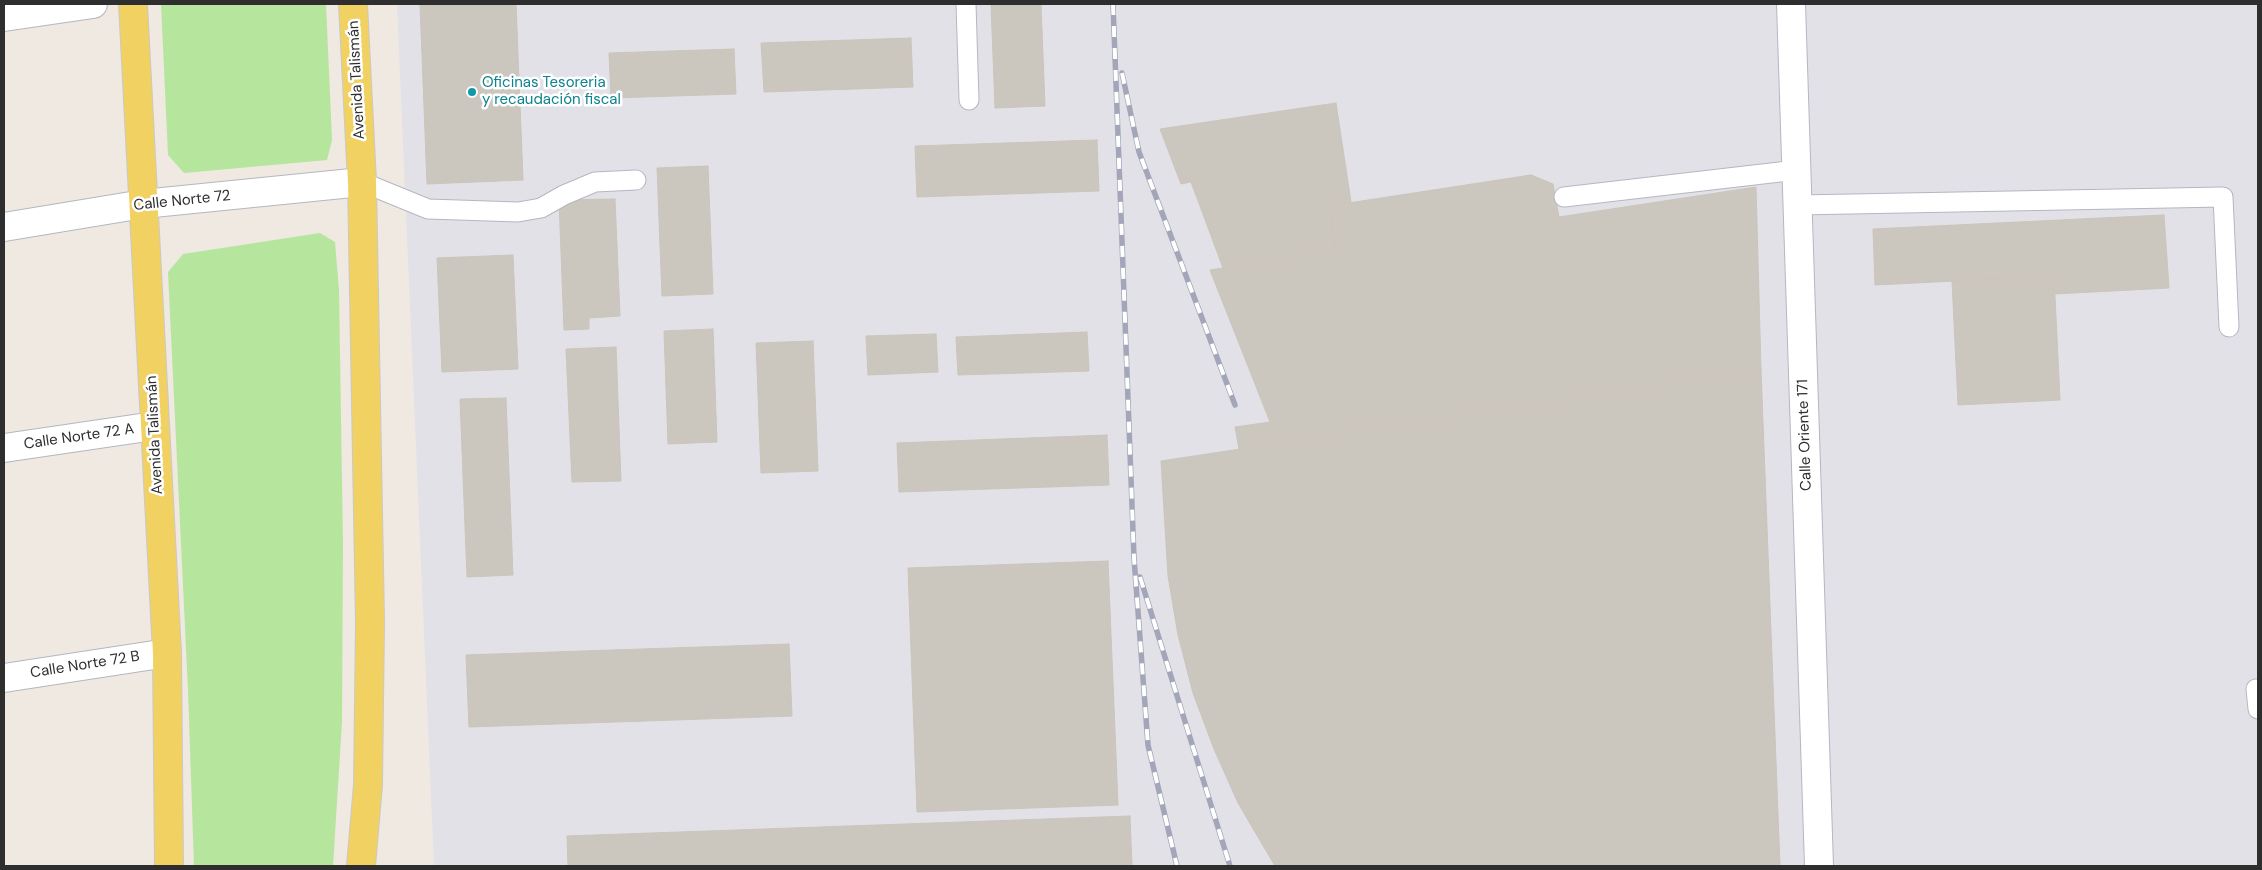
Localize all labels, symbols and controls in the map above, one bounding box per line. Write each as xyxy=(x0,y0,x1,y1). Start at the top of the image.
street label: Avenida Talismán xyxy=(345,20,369,140)
place label: Oficinas Tesoreria y recaudación fiscal xyxy=(482,74,621,109)
marker: Oficinas Tesoreria y recaudación fiscal xyxy=(466,86,478,98)
street label: Calle Norte 72 xyxy=(133,187,231,215)
street label: Avenida Talismán xyxy=(143,375,167,495)
street label: Calle Oriente 171 xyxy=(1794,379,1816,491)
street label: Calle Norte 72 A xyxy=(23,420,135,454)
street label: Calle Norte 72 B xyxy=(29,647,141,683)

